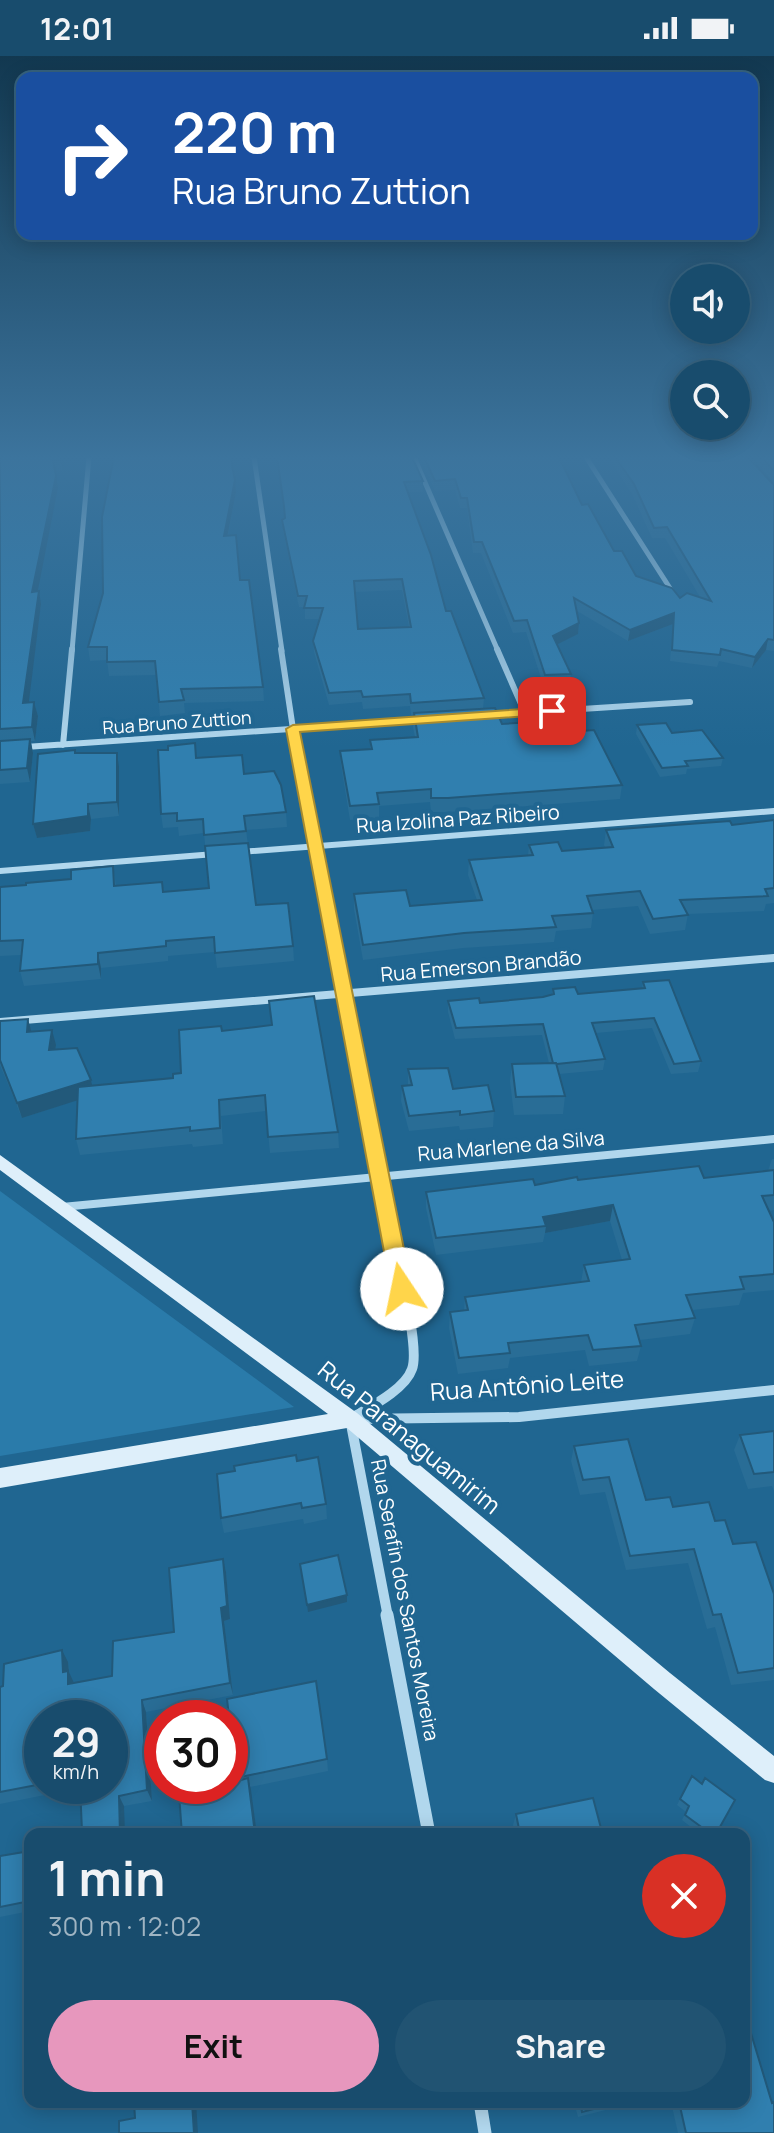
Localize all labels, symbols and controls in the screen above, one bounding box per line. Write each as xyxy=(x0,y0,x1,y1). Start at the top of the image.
text: 12:01 xyxy=(40,8,114,49)
text: 220 m xyxy=(172,93,337,170)
icon: right xyxy=(40,104,144,208)
text: Rua Bruno Zuttion xyxy=(172,166,471,215)
map controls xyxy=(670,264,750,440)
button: sound xyxy=(670,264,750,344)
button: search xyxy=(670,360,750,440)
pin xyxy=(518,677,586,745)
icon: arrive xyxy=(530,689,574,733)
street label: Rua Bruno Zuttion xyxy=(102,705,252,739)
street label: Rua Izolina Paz Ribeiro xyxy=(355,798,561,839)
street label: Rua Emerson Brandão xyxy=(379,943,583,988)
street label: Rua Marlene da Silva xyxy=(416,1124,606,1167)
position arrow xyxy=(360,1247,444,1331)
street label: Rua Paranaguamirim xyxy=(312,1353,508,1521)
street label: Rua Antônio Leite xyxy=(429,1361,625,1408)
street label: Rua Serafin dos Santos Moreira xyxy=(365,1457,446,1743)
speed limit sign: 30 xyxy=(144,1700,248,1804)
text: 29 xyxy=(52,1714,100,1769)
text: km/h xyxy=(53,1758,99,1785)
text: 1 min xyxy=(48,1845,165,1910)
button: close xyxy=(642,1854,726,1938)
text: 300 m · 12:02 xyxy=(48,1908,201,1944)
button: Exit xyxy=(48,2000,379,2092)
button: Share xyxy=(395,2000,726,2092)

